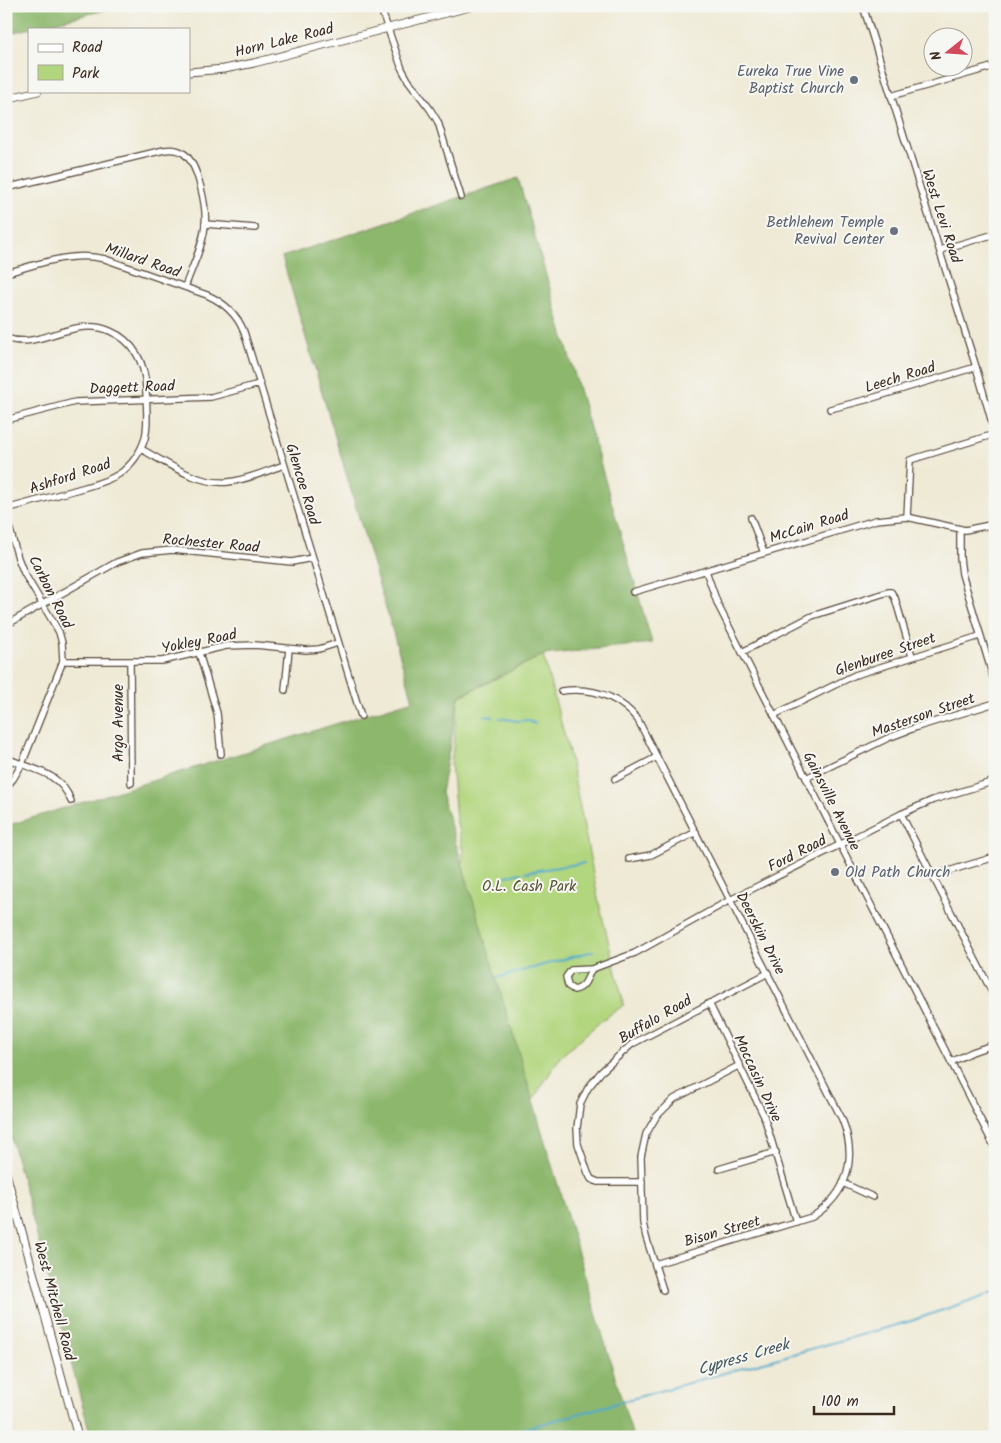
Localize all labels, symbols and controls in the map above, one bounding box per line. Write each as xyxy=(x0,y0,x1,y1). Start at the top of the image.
street label: Horn Lake Road xyxy=(232,17,337,65)
legend xyxy=(28,28,190,92)
north arrow xyxy=(924,28,974,78)
text: Road xyxy=(72,36,103,60)
text: N xyxy=(925,48,948,63)
place label: Eureka True Vine Baptist Church xyxy=(737,60,844,101)
text: Park xyxy=(72,62,100,86)
marker: Eureka True Vine Baptist Church xyxy=(848,74,860,86)
street label: West Levi Road xyxy=(915,166,968,267)
place label: Bethlehem Temple Revival Center xyxy=(766,211,885,252)
marker: Bethlehem Temple Revival Center xyxy=(888,225,900,237)
street label: Millard Road xyxy=(102,237,184,285)
street label: Leech Road xyxy=(862,356,939,400)
street label: Daggett Road xyxy=(89,374,176,401)
street label: Glencoe Road xyxy=(278,441,326,528)
street label: Ashford Road xyxy=(26,452,115,501)
street label: McCain Road xyxy=(766,503,853,550)
street label: Rochester Road xyxy=(162,528,261,560)
street label: Carbon Road xyxy=(21,551,79,634)
street label: Yokley Road xyxy=(160,623,239,661)
street label: Glenburee Street xyxy=(832,626,939,683)
street label: Argo Avenue xyxy=(107,684,131,762)
street label: Masterson Street xyxy=(868,687,978,745)
street label: Gainsville Avenue xyxy=(796,748,867,855)
street label: Ford Road xyxy=(764,829,832,879)
place label: Old Path Church xyxy=(845,861,950,885)
marker: Old Path Church xyxy=(829,866,841,878)
park label: O.L. Cash Park xyxy=(482,875,577,899)
street label: Deerskin Drive xyxy=(729,888,791,979)
street label: Buffalo Road xyxy=(614,989,697,1051)
street label: Moccasin Drive xyxy=(726,1031,788,1126)
street label: Bison Street xyxy=(681,1210,763,1254)
street label: West Mitchell Road xyxy=(27,1239,82,1364)
water label: Cypress Creek xyxy=(695,1332,794,1382)
scale bar xyxy=(814,1383,894,1415)
text: 100 m xyxy=(821,1390,859,1414)

